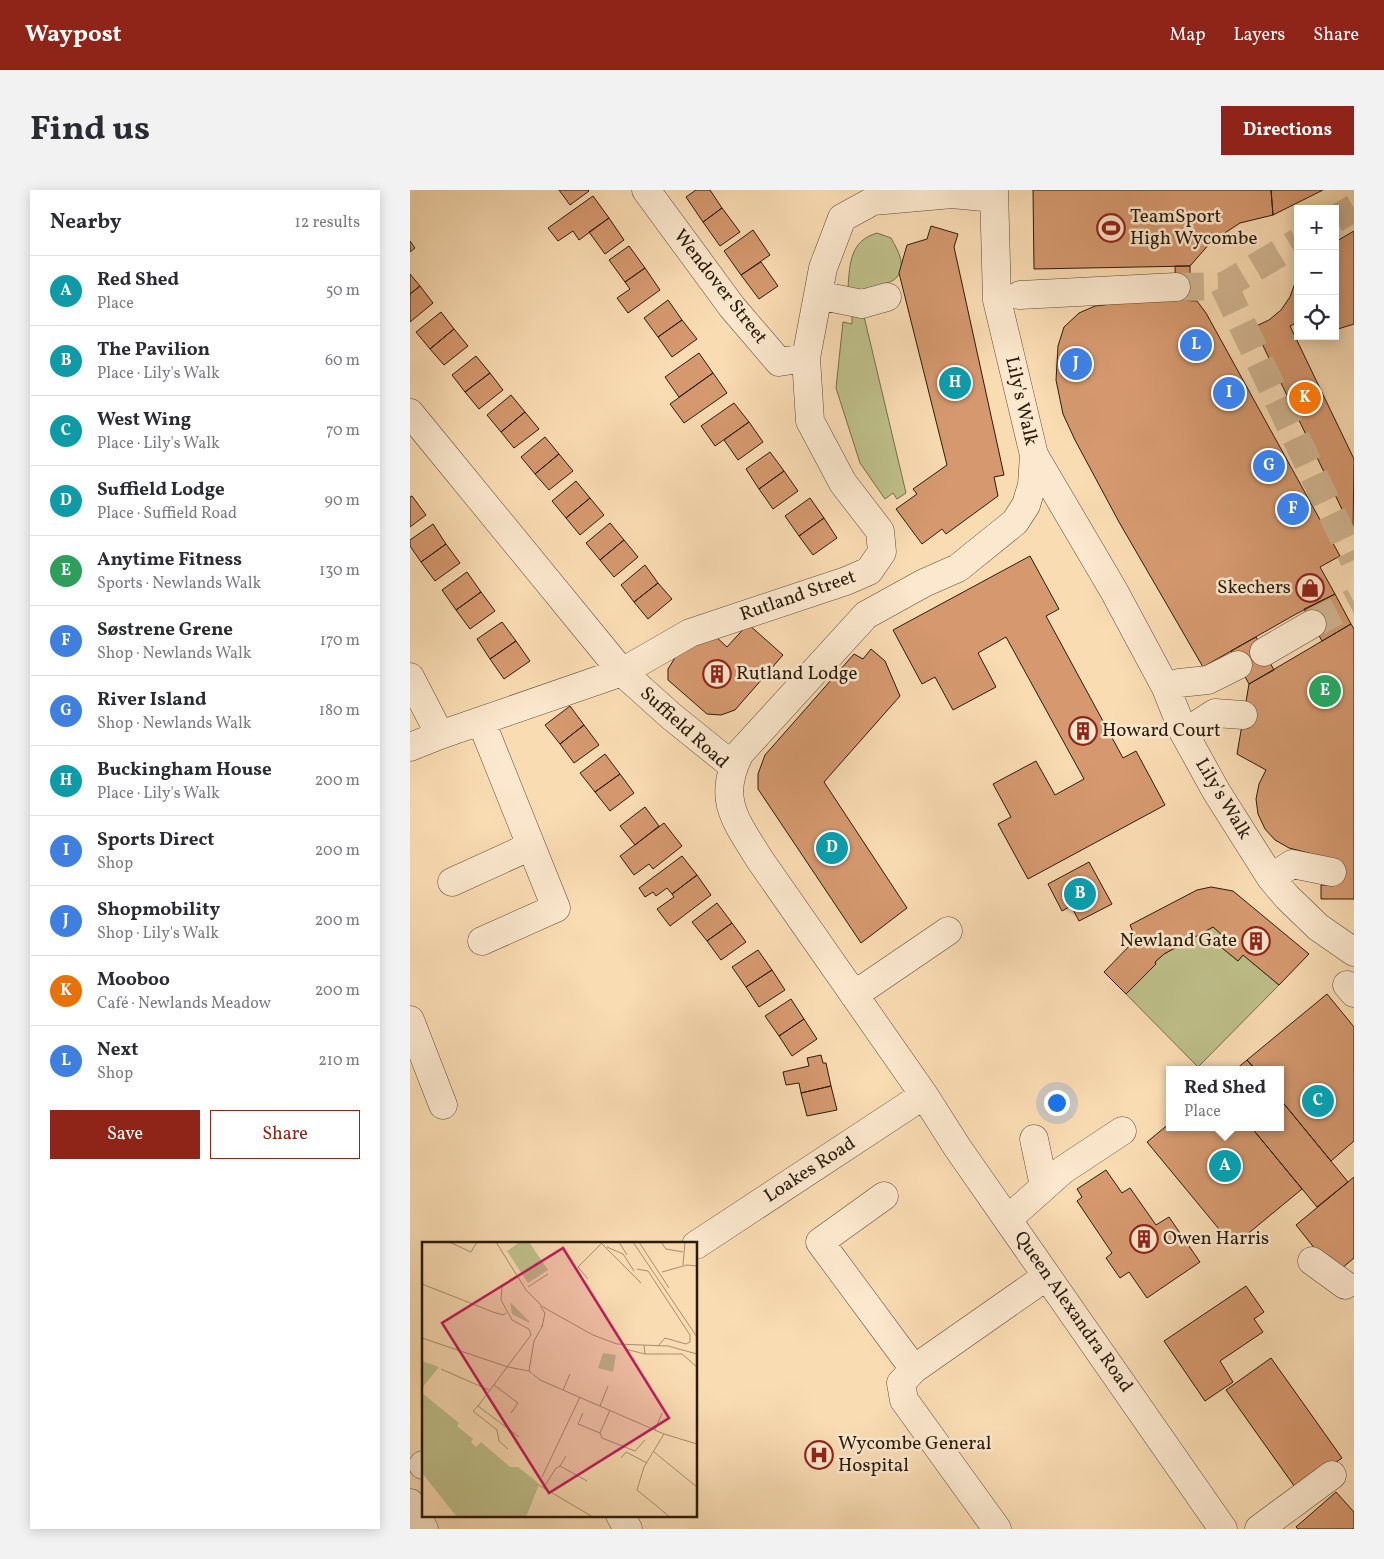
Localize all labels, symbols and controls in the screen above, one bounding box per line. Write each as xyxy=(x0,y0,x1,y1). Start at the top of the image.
text: Waypost xyxy=(25,18,122,52)
text: Map xyxy=(1169,23,1205,48)
text: Layers xyxy=(1233,23,1285,48)
text: Share xyxy=(1313,23,1359,48)
text: Find us xyxy=(30,106,150,154)
button: Directions xyxy=(1221,106,1354,155)
place label: TeamSport High Wycombe xyxy=(1130,204,1258,252)
map controls xyxy=(1294,205,1339,340)
button: + xyxy=(1294,205,1339,250)
text: Nearby xyxy=(50,208,121,237)
text: 12 results xyxy=(295,212,360,234)
sports icon: TeamSport High Wycombe xyxy=(1096,213,1126,243)
street label: Wendover Street xyxy=(667,224,773,350)
button: − xyxy=(1294,250,1339,295)
text: Red Shed xyxy=(97,267,179,293)
text: A xyxy=(60,280,72,302)
text: 50 m xyxy=(326,280,360,302)
text: Place xyxy=(97,293,134,315)
button: locate xyxy=(1294,295,1339,340)
pin: L xyxy=(1180,326,1212,364)
text: The Pavilion xyxy=(97,337,210,363)
pin: J xyxy=(1060,345,1092,383)
text: B xyxy=(61,350,71,372)
text: 60 m xyxy=(325,350,360,372)
street label: Lily's Walk xyxy=(998,354,1044,448)
text: Place · Lily's Walk xyxy=(97,363,220,385)
pin: H xyxy=(939,364,971,402)
pin: I xyxy=(1213,374,1245,412)
pin: K xyxy=(1289,379,1321,417)
text: West Wing xyxy=(97,407,191,433)
text: C xyxy=(61,420,71,442)
text: 70 m xyxy=(326,420,360,442)
text: Place · Lily's Walk xyxy=(97,433,220,455)
pin: G xyxy=(1253,447,1285,485)
text: Suffield Lodge xyxy=(97,477,225,503)
text: D xyxy=(60,490,72,512)
text: 90 m xyxy=(324,490,360,512)
pin: F xyxy=(1277,490,1309,528)
text: Place · Suffield Road xyxy=(97,503,237,525)
text: Anytime Fitness xyxy=(97,547,242,573)
text: E xyxy=(61,560,71,582)
text: 130 m xyxy=(319,560,360,582)
street label: Rutland Street xyxy=(736,564,860,628)
text: Sports · Newlands Walk xyxy=(97,573,261,595)
shop icon: Skechers xyxy=(1295,573,1325,603)
place label: Skechers xyxy=(1217,575,1291,601)
text: Søstrene Grene xyxy=(97,617,233,643)
text: F xyxy=(61,630,71,652)
text: 170 m xyxy=(320,630,360,652)
text: Shop · Newlands Walk xyxy=(97,643,252,665)
building icon: Rutland Lodge xyxy=(702,659,732,689)
place label: Rutland Lodge xyxy=(736,661,858,687)
pin: E xyxy=(1309,672,1341,710)
street label: Suffield Road xyxy=(634,681,734,775)
text: River Island xyxy=(97,687,207,713)
text: G xyxy=(60,700,72,722)
text: 180 m xyxy=(319,700,360,722)
text: Shop · Newlands Walk xyxy=(97,713,252,735)
building icon: Howard Court xyxy=(1068,716,1098,746)
place label: Howard Court xyxy=(1102,718,1221,744)
street label: Lily's Walk xyxy=(1189,753,1257,845)
text: Buckingham House xyxy=(97,757,272,783)
text: H xyxy=(60,770,72,792)
text: 200 m xyxy=(315,770,360,792)
text: Place · Lily's Walk xyxy=(97,783,220,805)
text: Sports Direct xyxy=(97,827,215,853)
pin: D xyxy=(816,829,848,867)
text: I xyxy=(63,840,69,862)
text: 200 m xyxy=(315,840,360,862)
text: Shop xyxy=(97,853,133,875)
pin: B xyxy=(1064,875,1096,913)
text: Shopmobility xyxy=(97,897,220,923)
text: J xyxy=(63,910,69,932)
text: 200 m xyxy=(315,910,360,932)
text: Shop · Lily's Walk xyxy=(97,923,219,945)
building icon: Newland Gate xyxy=(1241,926,1271,956)
place label: Newland Gate xyxy=(1120,928,1237,954)
text: Mooboo xyxy=(97,967,170,993)
text: K xyxy=(60,980,72,1002)
text: 200 m xyxy=(315,980,360,1002)
text: Café · Newlands Meadow xyxy=(97,993,271,1015)
text: Next xyxy=(97,1037,138,1063)
text: L xyxy=(61,1050,71,1072)
text: 210 m xyxy=(318,1050,360,1072)
text: Shop xyxy=(97,1063,133,1085)
popup xyxy=(1166,1066,1284,1131)
text: Red Shed xyxy=(1184,1075,1266,1101)
pin: C xyxy=(1302,1082,1334,1120)
your location xyxy=(1044,1090,1070,1116)
text: Place xyxy=(1184,1101,1221,1123)
button: Save xyxy=(50,1110,200,1159)
button: Share xyxy=(210,1110,360,1159)
street label: Loakes Road xyxy=(759,1131,861,1209)
pin: A xyxy=(1209,1147,1241,1185)
building icon: Owen Harris xyxy=(1129,1224,1159,1254)
street label: Queen Alexandra Road xyxy=(1007,1226,1139,1398)
place label: Owen Harris xyxy=(1163,1226,1269,1252)
inset map xyxy=(422,1242,698,1516)
place label: Wycombe General Hospital xyxy=(838,1431,992,1479)
hospital icon: Wycombe General Hospital xyxy=(804,1440,834,1470)

